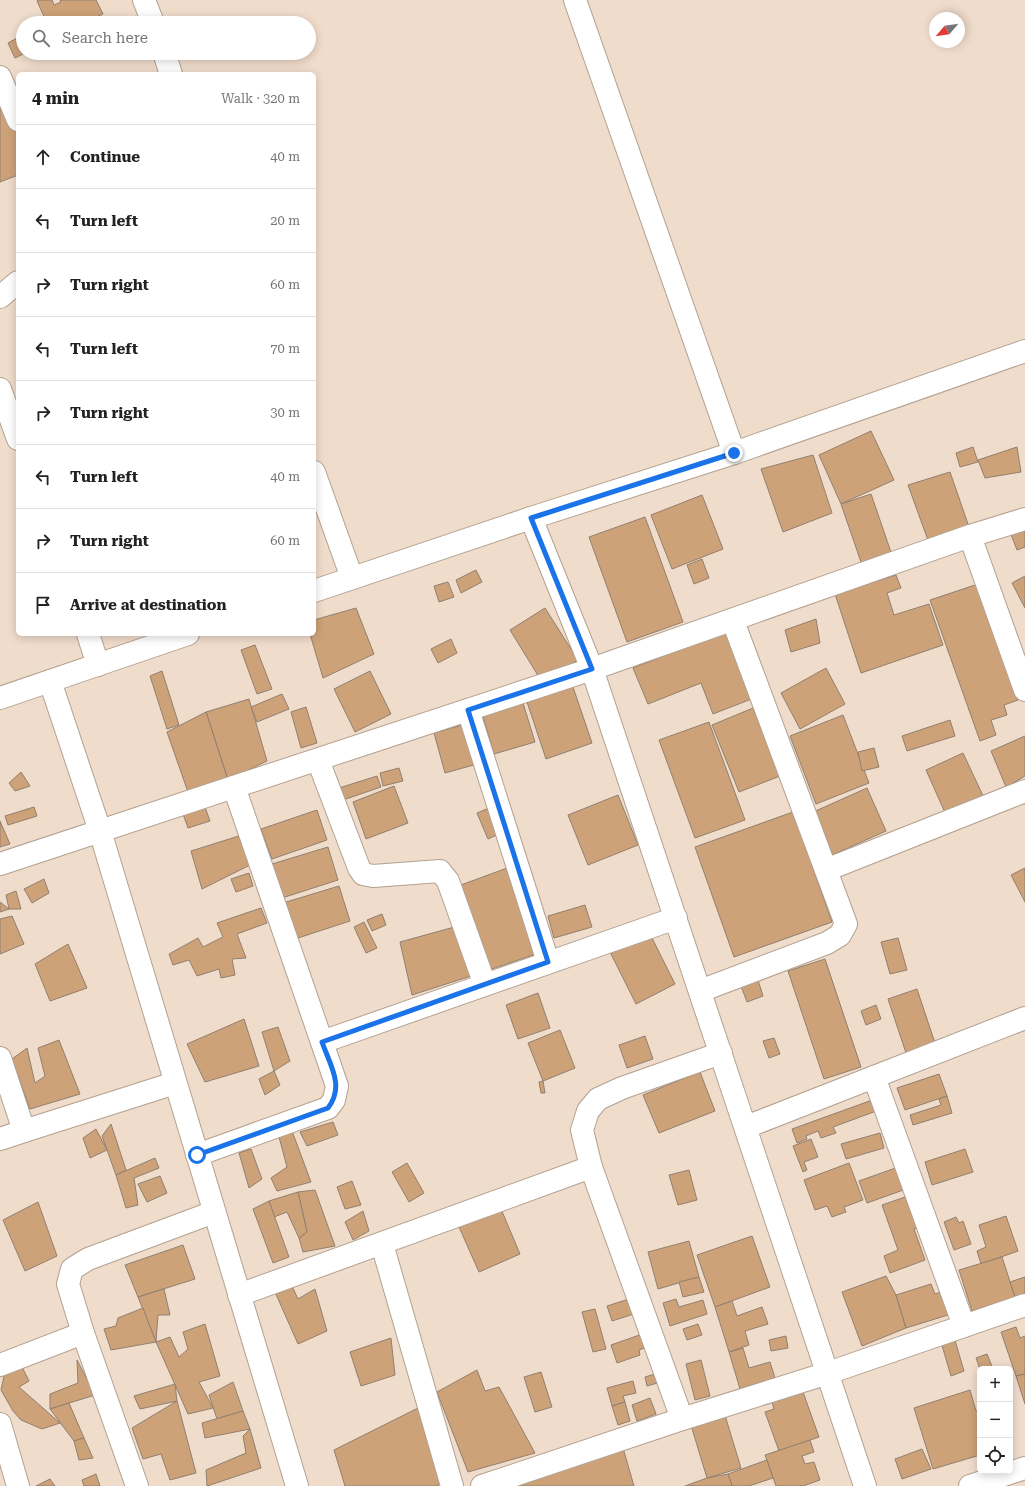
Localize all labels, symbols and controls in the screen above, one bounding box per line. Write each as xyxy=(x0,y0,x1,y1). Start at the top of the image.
north arrow xyxy=(929,12,965,48)
search box xyxy=(16,16,316,60)
icon: search xyxy=(30,27,52,49)
text: Search here xyxy=(62,29,148,47)
text: 4 min xyxy=(32,88,79,108)
text: Walk · 320 m xyxy=(221,91,300,106)
icon: ahead xyxy=(32,146,54,168)
text: Continue xyxy=(70,148,140,166)
text: 40 m xyxy=(270,149,300,164)
icon: left xyxy=(32,210,54,232)
text: Turn left xyxy=(70,212,138,230)
text: 20 m xyxy=(270,213,300,228)
icon: right xyxy=(32,274,54,296)
text: Turn right xyxy=(70,276,149,294)
text: 60 m xyxy=(270,277,300,292)
icon: left xyxy=(32,338,54,360)
text: Turn left xyxy=(70,340,138,358)
text: 70 m xyxy=(270,341,300,356)
icon: right xyxy=(32,402,54,424)
text: Turn right xyxy=(70,404,149,422)
text: 30 m xyxy=(270,405,300,420)
route end xyxy=(725,444,743,462)
icon: left xyxy=(32,466,54,488)
text: Turn left xyxy=(70,468,138,486)
text: 40 m xyxy=(270,469,300,484)
icon: right xyxy=(32,530,54,552)
text: Turn right xyxy=(70,532,149,550)
text: 60 m xyxy=(270,533,300,548)
icon: arrive xyxy=(32,594,54,616)
text: Arrive at destination xyxy=(70,596,226,614)
route start xyxy=(188,1146,206,1164)
map controls xyxy=(977,1366,1013,1474)
button: + xyxy=(977,1366,1013,1402)
button: − xyxy=(977,1402,1013,1438)
button: locate xyxy=(977,1438,1013,1474)

